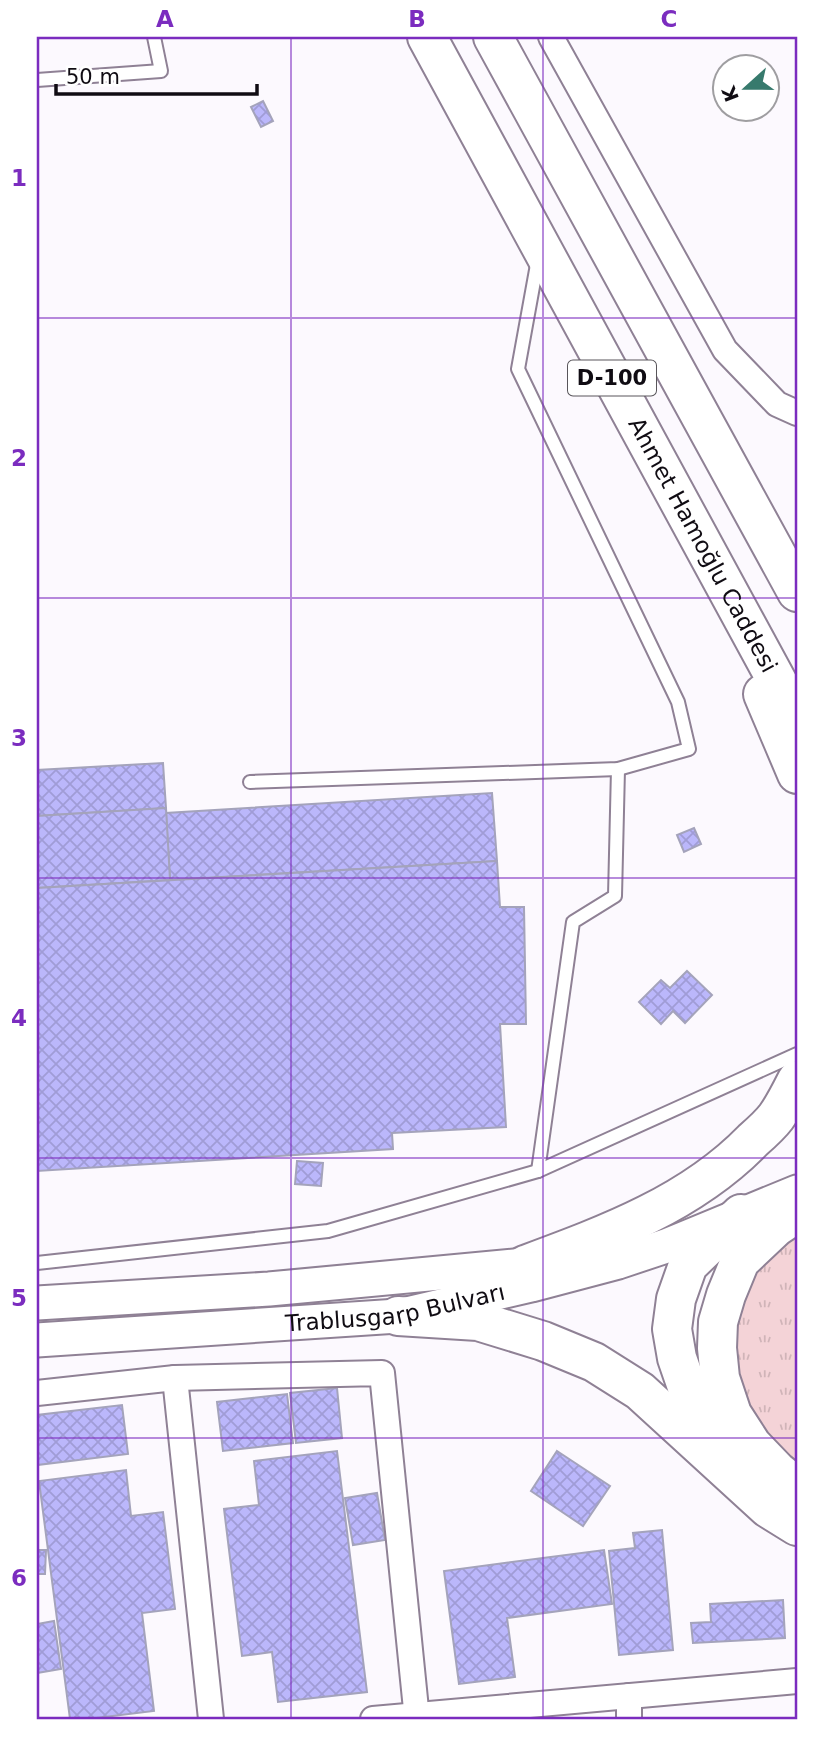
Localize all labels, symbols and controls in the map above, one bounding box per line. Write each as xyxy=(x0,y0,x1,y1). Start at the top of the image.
text: A xyxy=(156,6,174,32)
text: B xyxy=(408,6,426,32)
text: C xyxy=(661,6,677,32)
scale bar xyxy=(56,52,257,96)
north arrow xyxy=(712,52,782,122)
text: 50 m xyxy=(66,65,120,89)
text: K xyxy=(717,82,743,105)
text: 1 xyxy=(11,165,27,191)
road number: D-100 xyxy=(568,360,656,396)
street label: Ahmet Hamoğlu Caddesi xyxy=(623,413,783,677)
text: 2 xyxy=(11,445,27,471)
text: 3 xyxy=(11,725,27,751)
text: 4 xyxy=(11,1005,27,1031)
street label: Trablusgarp Bulvarı xyxy=(283,1279,507,1337)
text: 5 xyxy=(11,1285,27,1311)
text: 6 xyxy=(11,1565,27,1591)

